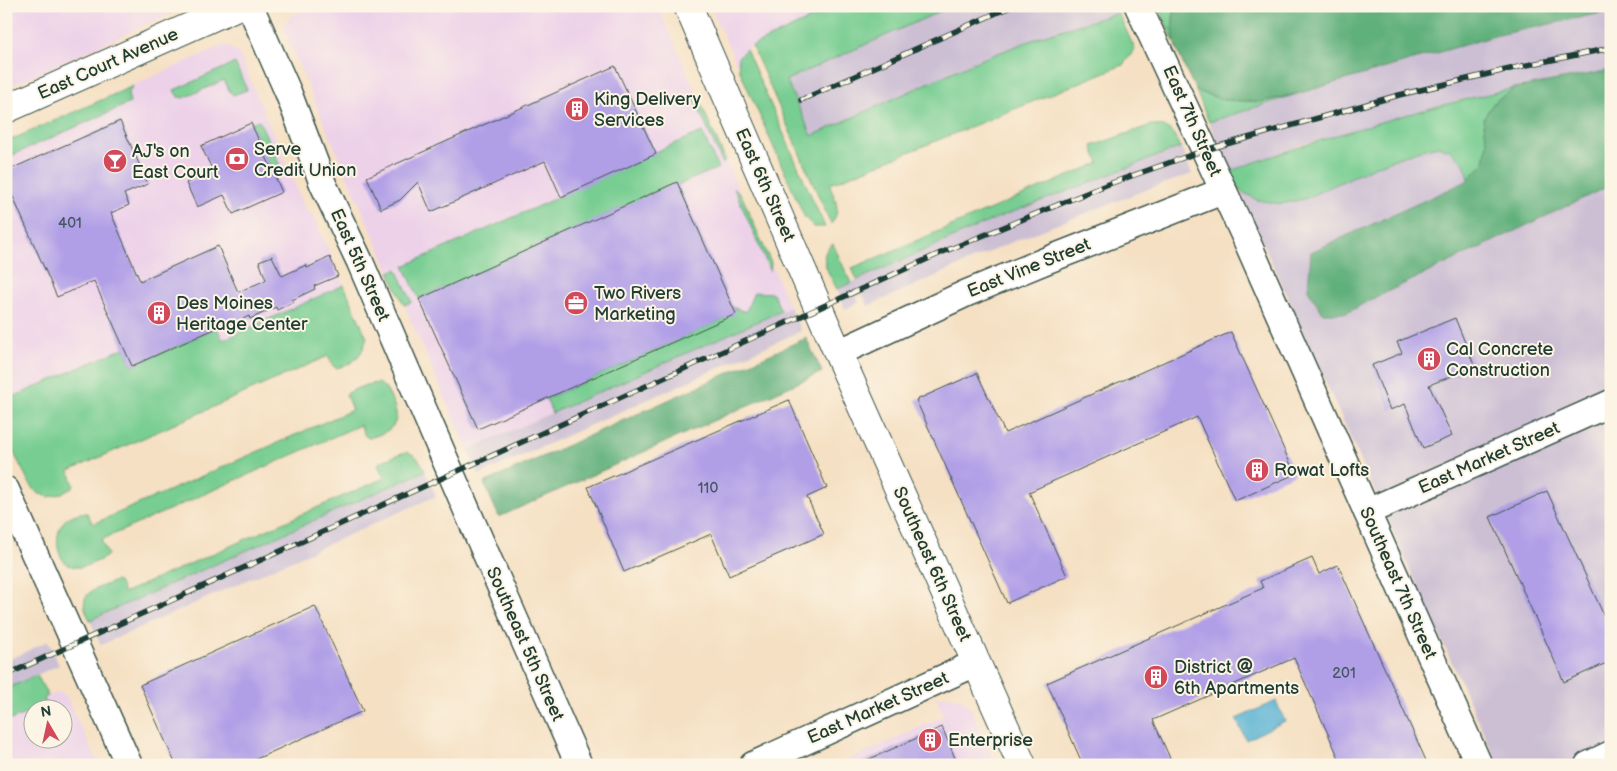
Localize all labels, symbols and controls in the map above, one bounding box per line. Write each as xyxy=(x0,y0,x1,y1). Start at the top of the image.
street label: East Court Avenue xyxy=(34,23,182,104)
street label: East 7th Street xyxy=(1158,62,1226,180)
place label: King Delivery Services xyxy=(594,89,702,131)
building icon: King Delivery Services xyxy=(564,96,590,122)
street label: East 6th Street xyxy=(731,125,800,245)
place label: Serve Credit Union xyxy=(254,139,356,181)
place label: AJ's on East Court xyxy=(132,141,219,183)
bank icon: Serve Credit Union xyxy=(224,146,250,172)
bar icon: AJ's on East Court xyxy=(102,148,128,174)
street label: East 5th Street xyxy=(326,205,394,325)
house number: 401 xyxy=(58,214,82,233)
street label: East Vine Street xyxy=(964,234,1094,302)
place label: Two Rivers Marketing xyxy=(594,283,681,325)
office icon: Two Rivers Marketing xyxy=(563,290,589,316)
place label: Des Moines Heritage Center xyxy=(176,293,308,335)
building icon: Des Moines Heritage Center xyxy=(146,300,172,326)
place label: Cal Concrete Construction xyxy=(1446,339,1553,381)
building icon: Cal Concrete Construction xyxy=(1416,346,1442,372)
street label: East Market Street xyxy=(1415,417,1563,499)
building icon: Rowat Lofts xyxy=(1244,457,1270,483)
place label: Rowat Lofts xyxy=(1274,460,1369,481)
house number: 110 xyxy=(698,479,718,498)
street label: Southeast 6th Street xyxy=(888,483,976,645)
street label: Southeast 7th Street xyxy=(1355,504,1441,663)
street label: Southeast 5th Street xyxy=(482,564,569,725)
place label: District @ 6th Apartments xyxy=(1174,657,1299,699)
building icon: District @ 6th Apartments xyxy=(1143,664,1169,690)
house number: 201 xyxy=(1332,664,1356,683)
street label: East Market Street xyxy=(804,667,952,749)
north arrow xyxy=(22,698,72,748)
text: N xyxy=(40,702,53,721)
building icon: Enterprise xyxy=(917,727,943,753)
place label: Enterprise xyxy=(948,730,1033,751)

